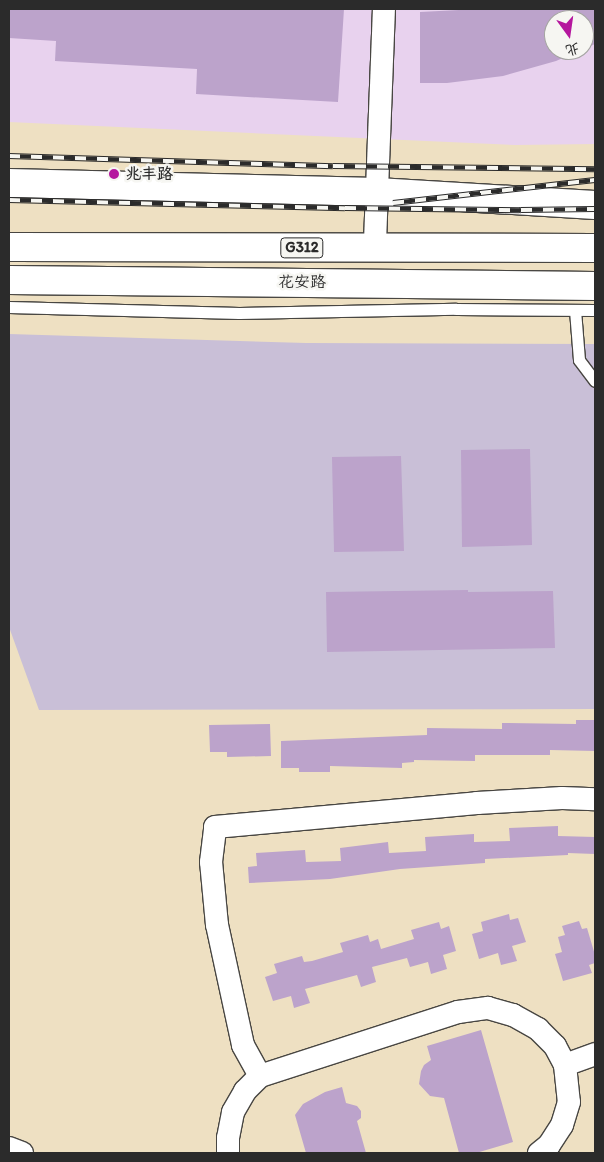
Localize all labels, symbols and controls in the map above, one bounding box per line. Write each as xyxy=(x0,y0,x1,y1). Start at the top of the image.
north arrow xyxy=(544,10,594,60)
text: 北 xyxy=(564,39,581,59)
place label: 兆丰路 xyxy=(125,164,173,184)
marker: 兆丰路 xyxy=(107,167,121,181)
road number: G312 xyxy=(280,236,324,260)
street label: 花安路 xyxy=(278,272,326,292)

